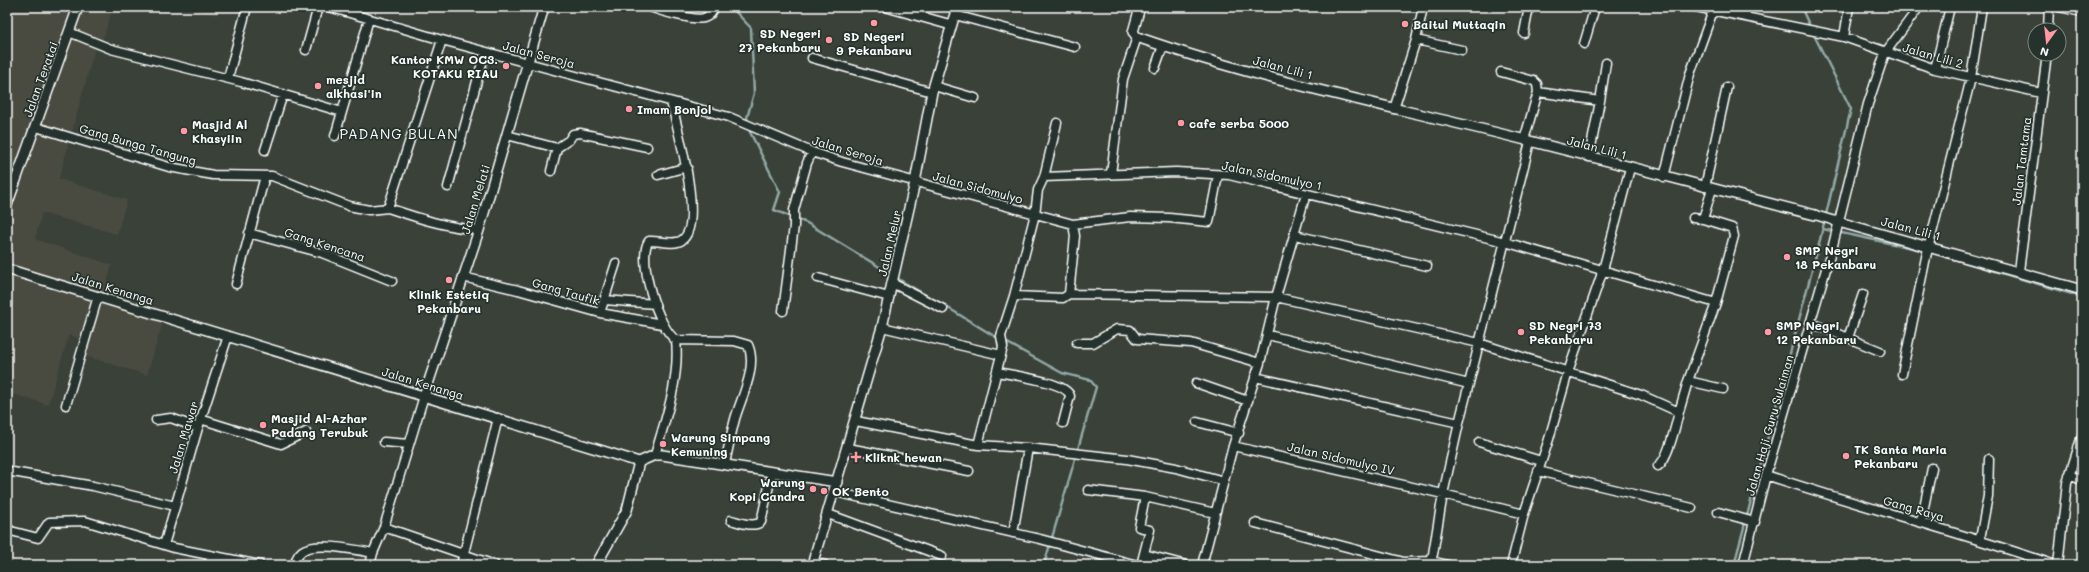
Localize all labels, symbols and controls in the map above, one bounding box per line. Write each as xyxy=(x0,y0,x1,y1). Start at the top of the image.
place label: Baitul Muttaqin xyxy=(1413,16,1506,32)
marker: SD Negeri 9 Pekanbaru xyxy=(869,18,879,28)
marker: Baitul Muttaqin xyxy=(1400,19,1410,29)
north arrow xyxy=(2027,22,2067,62)
place label: SD Negeri 27 Pekanbaru xyxy=(739,25,821,55)
place label: SD Negeri 9 Pekanbaru xyxy=(836,28,912,58)
marker: SD Negeri 27 Pekanbaru xyxy=(824,35,834,45)
street label: Jalan Seroja xyxy=(501,37,577,71)
street label: Jalan Teratai xyxy=(19,39,61,119)
street label: Jalan Lili 2 xyxy=(1901,39,1965,71)
text: N xyxy=(2038,44,2050,60)
place label: Kantor KMW OC3. KOTAKU RIAU xyxy=(391,51,498,81)
street label: Jalan Lili 1 xyxy=(1252,51,1314,83)
marker: Kantor KMW OC3. KOTAKU RIAU xyxy=(501,61,511,71)
place label: mesjid alkhasi'in xyxy=(326,71,382,101)
marker: mesjid alkhasi'in xyxy=(313,81,323,91)
place label: Imam Bonjol xyxy=(637,101,711,117)
marker: Imam Bonjol xyxy=(624,104,634,114)
place label: cafe serba 5000 xyxy=(1189,115,1289,131)
place label: Masjid Al Khasyiin xyxy=(192,116,247,146)
street label: Jalan Tamtama xyxy=(2008,116,2034,206)
marker: cafe serba 5000 xyxy=(1176,118,1186,128)
street label: Gang Bunga Tangung xyxy=(78,120,198,168)
district label: PADANG BULAN xyxy=(339,124,459,143)
marker: Masjid Al Khasyiin xyxy=(179,126,189,136)
street label: Jalan Lili 1 xyxy=(1566,131,1628,163)
street label: Jalan Seroja xyxy=(810,132,886,168)
street label: Jalan Sidomulyo 1 xyxy=(1220,157,1324,193)
street label: Jalan Melati xyxy=(457,162,493,236)
street label: Jalan Sidomulyo xyxy=(931,167,1025,207)
street label: Jalan Melur xyxy=(874,208,904,278)
street label: Jalan Lili 1 xyxy=(1880,212,1942,244)
street label: Gang Kencana xyxy=(283,223,367,265)
place label: SMP Negri 18 Pekanbaru xyxy=(1795,242,1876,272)
marker: SMP Negri 18 Pekanbaru xyxy=(1782,252,1792,262)
street label: Jalan Kenanga xyxy=(70,268,156,308)
street label: Gang Taufik xyxy=(531,274,601,308)
marker: Klinik Estetiq Pekanbaru xyxy=(444,275,454,285)
place label: Klinik Estetiq Pekanbaru xyxy=(409,286,489,316)
place label: SD Negri 73 Pekanbaru xyxy=(1529,317,1601,347)
place label: SMP Negri 12 Pekanbaru xyxy=(1776,317,1857,347)
marker: SD Negri 73 Pekanbaru xyxy=(1516,327,1526,337)
marker: SMP Negri 12 Pekanbaru xyxy=(1763,327,1773,337)
street label: Jalan Haji Guru Sulaiman xyxy=(1741,353,1797,497)
street label: Jalan Kenanga xyxy=(380,363,466,403)
street label: Jalan Mawar xyxy=(164,399,202,475)
place label: Masjid Al-Azhar Padang Terubuk xyxy=(271,410,368,440)
marker: Masjid Al-Azhar Padang Terubuk xyxy=(258,420,268,430)
place label: Warung Simpang Kemuning xyxy=(671,429,770,459)
street label: Jalan Sidomulyo IV xyxy=(1286,438,1396,478)
marker: Warung Simpang Kemuning xyxy=(658,439,668,449)
place label: TK Santa Maria Pekanbaru xyxy=(1854,441,1947,471)
place label: Kliknk hewan xyxy=(865,449,942,465)
marker: Kliknk hewan xyxy=(850,451,862,463)
marker: TK Santa Maria Pekanbaru xyxy=(1841,451,1851,461)
place label: Warung Kopi Candra xyxy=(730,474,805,504)
place label: OK Bento xyxy=(832,483,889,499)
marker: Warung Kopi Candra xyxy=(808,484,818,494)
marker: OK Bento xyxy=(819,486,829,496)
street label: Gang Raya xyxy=(1882,492,1946,524)

